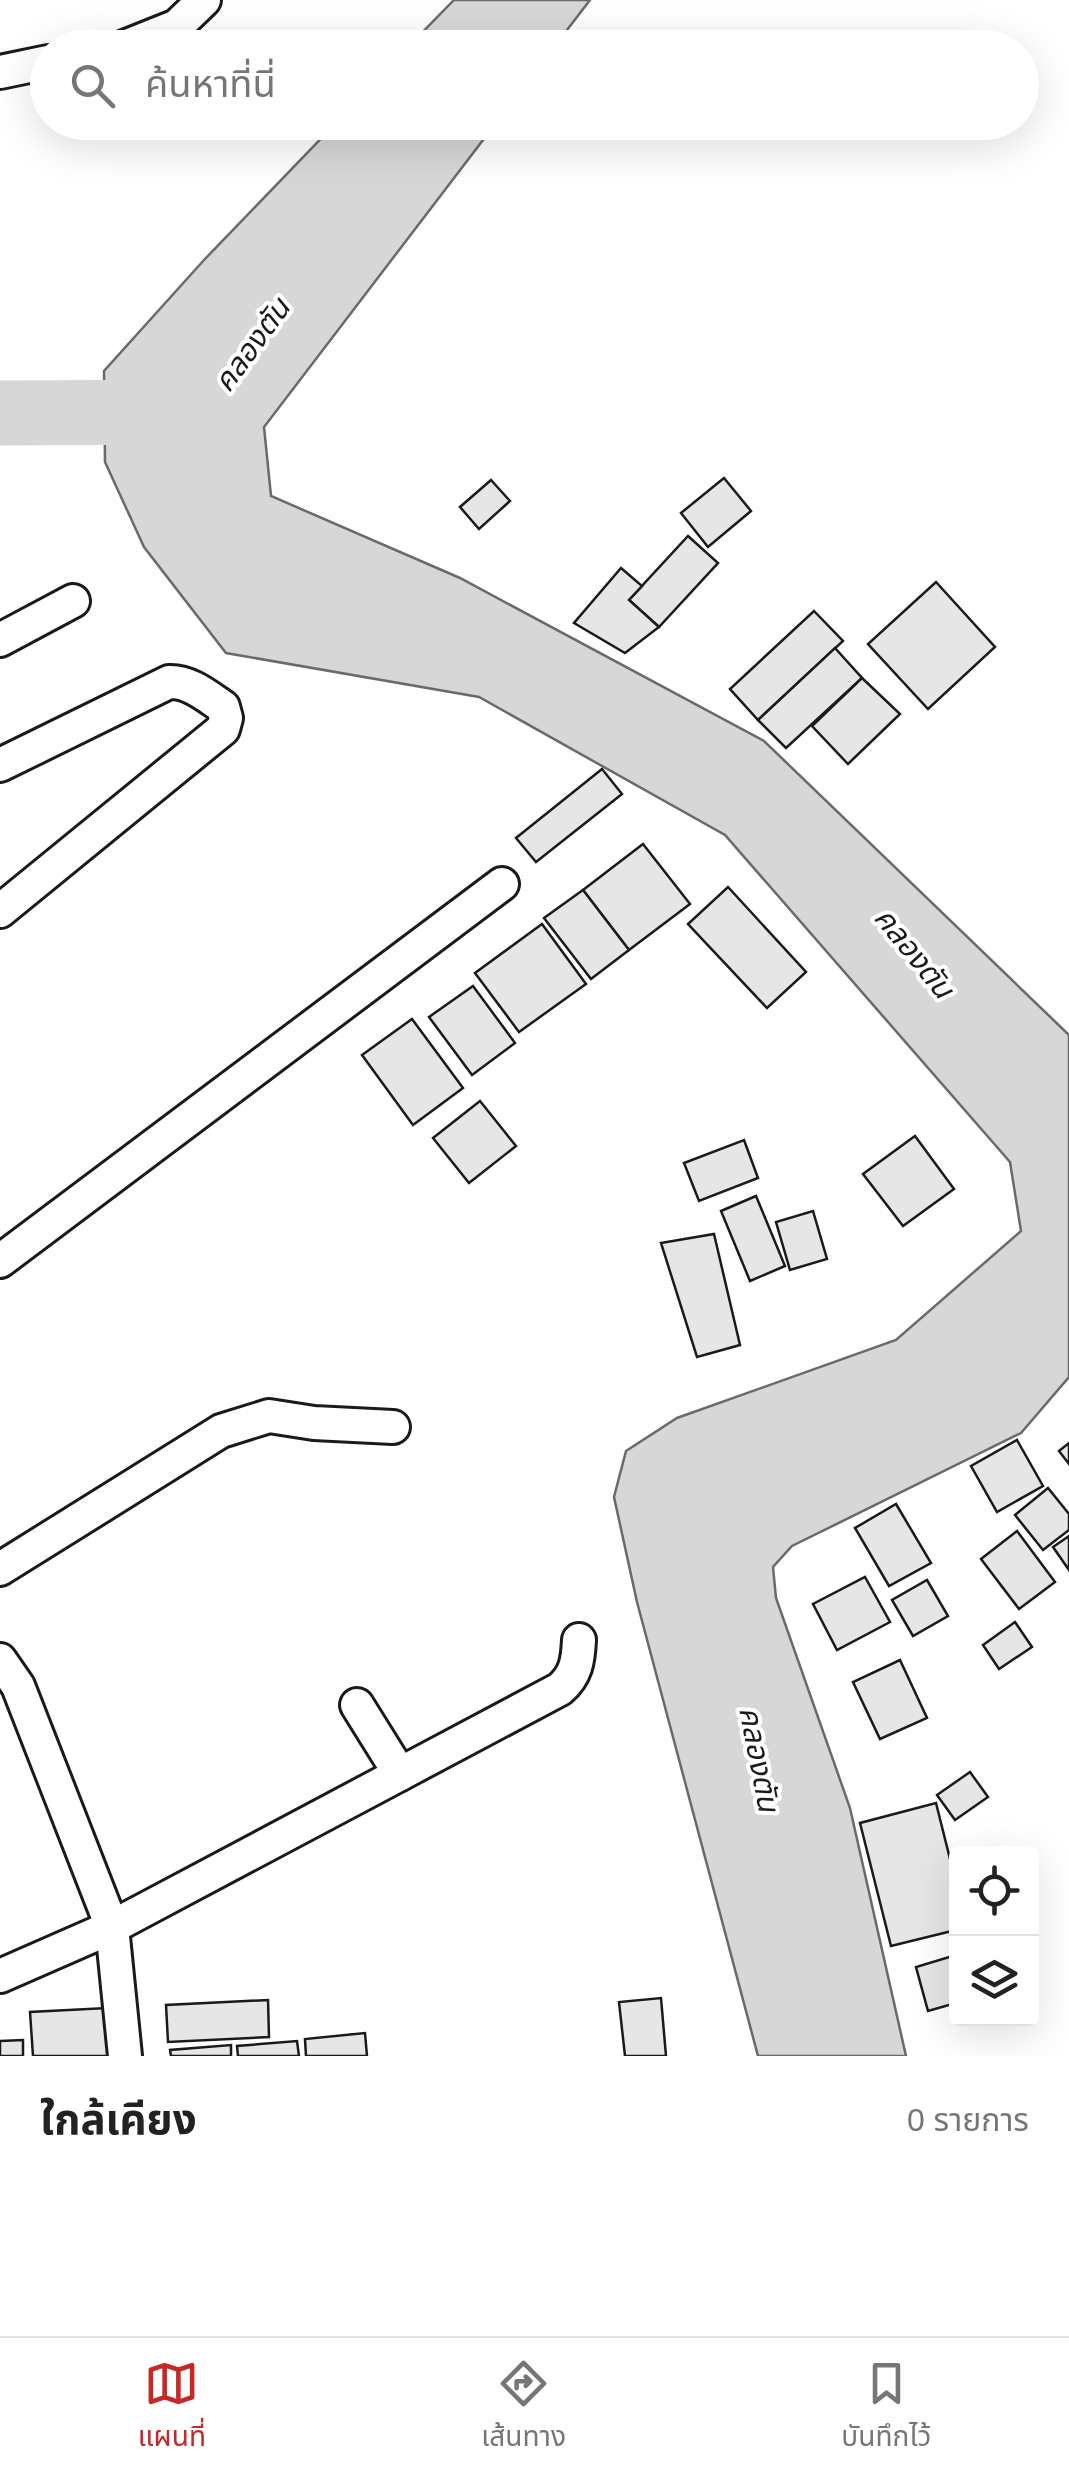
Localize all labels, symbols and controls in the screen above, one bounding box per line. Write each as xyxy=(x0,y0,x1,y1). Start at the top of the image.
search box xyxy=(30,30,1039,140)
icon: search xyxy=(65,58,120,113)
text: ค้นหาที่นี่ xyxy=(145,63,276,105)
water label: คลองตัน xyxy=(207,291,297,397)
water label: คลองตัน xyxy=(868,901,962,1006)
water label: คลองตัน xyxy=(733,1704,786,1816)
map controls xyxy=(949,1846,1039,2026)
button: locate xyxy=(949,1846,1039,1936)
button: layers xyxy=(949,1936,1039,2026)
text: ใกล้เคียง xyxy=(40,2096,197,2143)
text: 0 รายการ xyxy=(907,2102,1029,2138)
tab: แผนที่ xyxy=(138,2356,206,2459)
tab: เส้นทาง xyxy=(481,2356,566,2459)
tab: บันทึกไว้ xyxy=(841,2356,931,2459)

